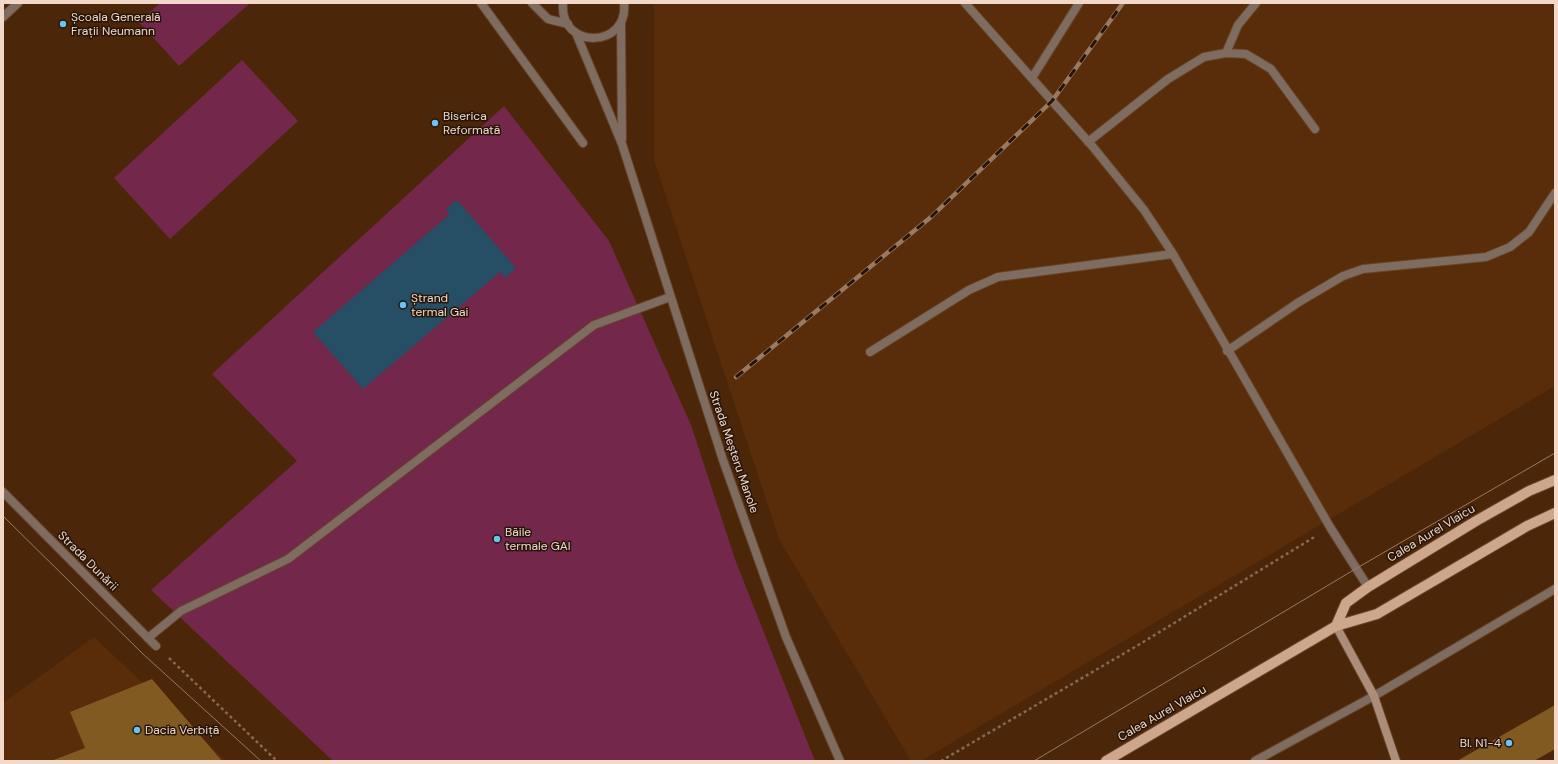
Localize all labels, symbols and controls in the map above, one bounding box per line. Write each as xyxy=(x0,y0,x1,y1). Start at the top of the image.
place label: Școala Generală Frații Neumann xyxy=(71,9,161,39)
marker: Școala Generală Frații Neumann xyxy=(58,19,68,29)
place label: Biserica Reformată xyxy=(443,108,500,138)
marker: Biserica Reformată xyxy=(430,118,440,128)
place label: Ștrand termal Gai xyxy=(411,290,469,320)
marker: Ștrand termal Gai xyxy=(398,300,408,310)
street label: Strada Meșteru Manole xyxy=(706,389,763,516)
street label: Calea Aurel Vlaicu xyxy=(1384,500,1478,566)
place label: Băile termale GAI xyxy=(505,524,571,554)
street label: Strada Dunării xyxy=(55,528,122,595)
marker: Băile termale GAI xyxy=(492,534,502,544)
street label: Calea Aurel Vlaicu xyxy=(1115,681,1209,745)
place label: Dacia Verbiță xyxy=(145,722,219,738)
marker: Dacia Verbiță xyxy=(132,725,142,735)
place label: Bl. N1-4 xyxy=(1460,735,1501,751)
marker: Bl. N1-4 xyxy=(1504,738,1514,748)

